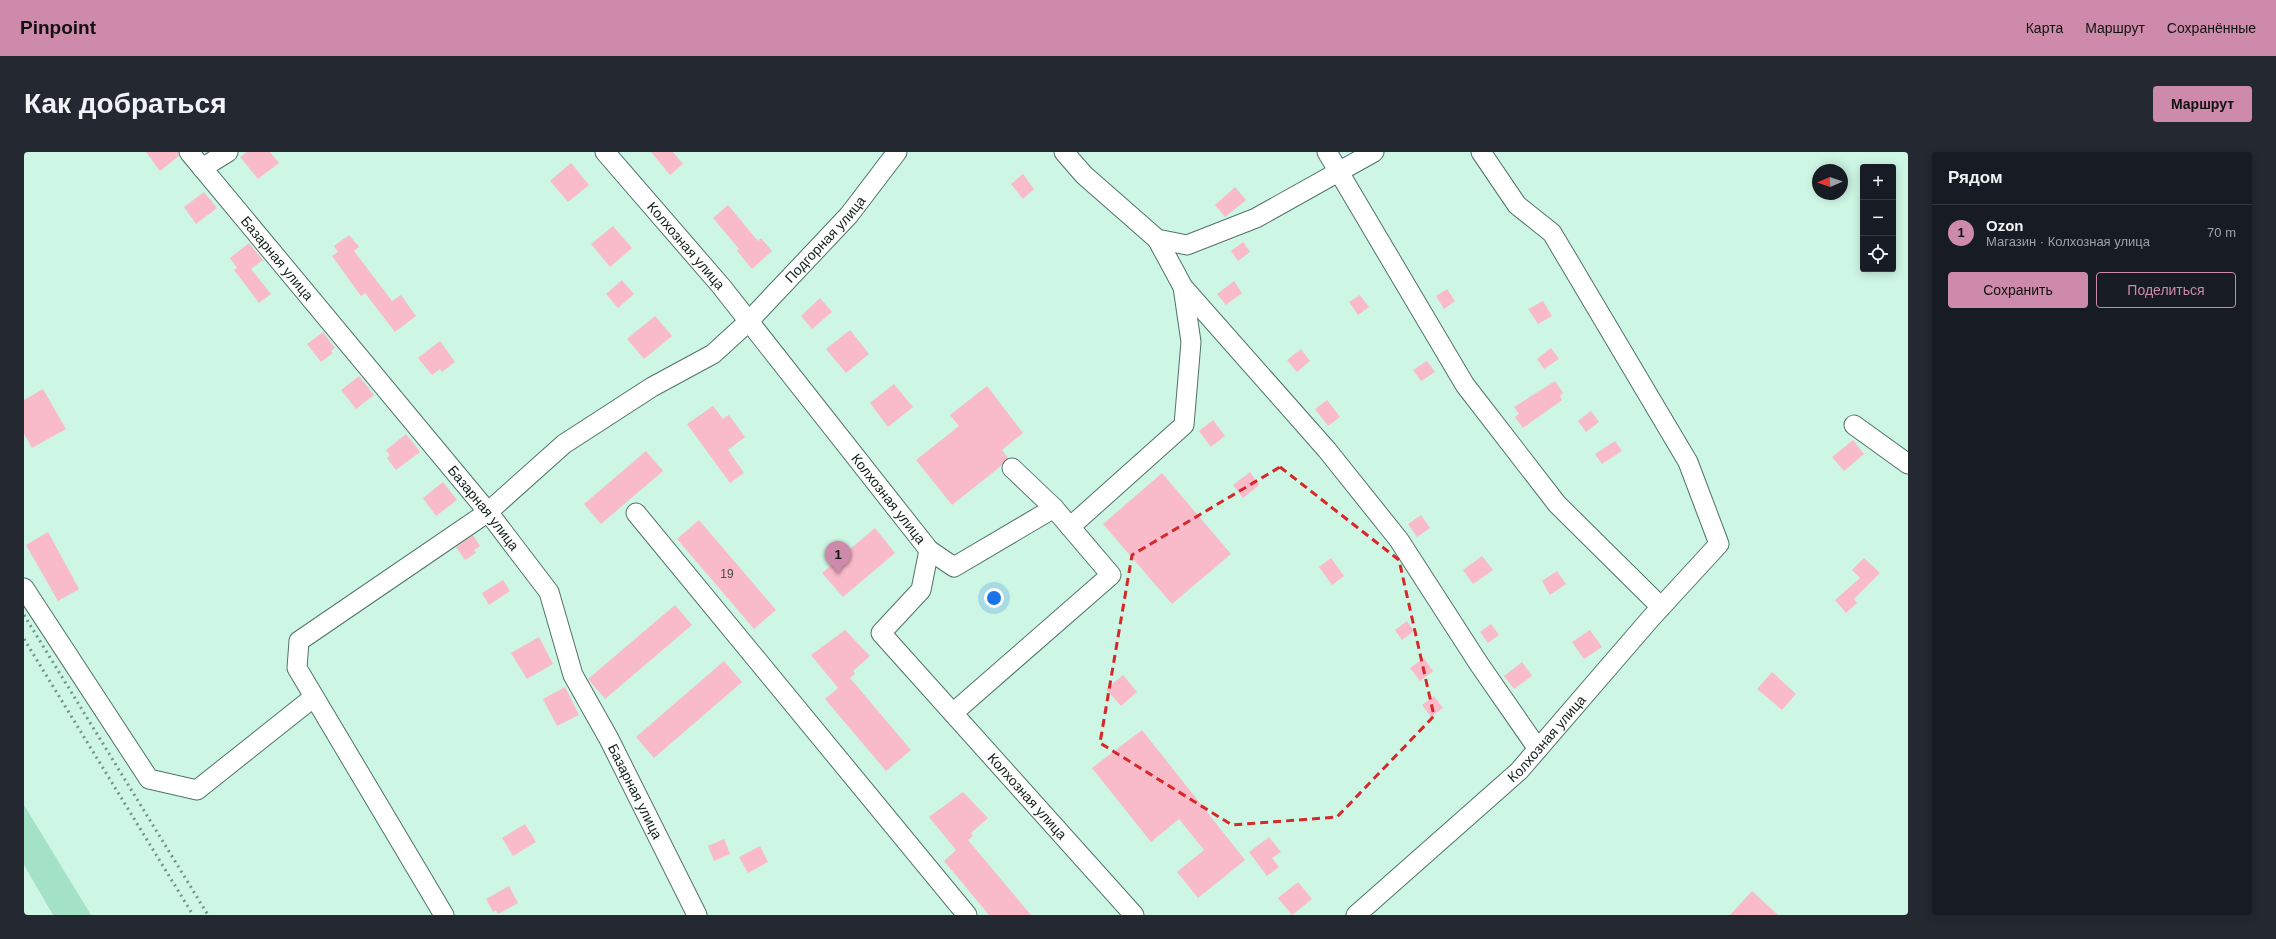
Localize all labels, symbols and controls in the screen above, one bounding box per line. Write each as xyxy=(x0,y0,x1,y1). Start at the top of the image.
text: Pinpoint xyxy=(20,17,96,38)
text: Карта xyxy=(2026,20,2063,36)
text: Маршрут xyxy=(2085,20,2145,36)
text: Сохранённые xyxy=(2167,20,2256,36)
button: Маршрут xyxy=(2153,86,2252,122)
text: Как добраться xyxy=(24,88,226,119)
north arrow xyxy=(1812,164,1848,200)
map controls xyxy=(1860,164,1896,272)
button: + xyxy=(1860,164,1896,200)
text: Рядом xyxy=(1948,168,2003,187)
street label: Подгорная улица xyxy=(781,193,869,286)
street label: Колхозная улица xyxy=(644,199,728,293)
button: − xyxy=(1860,200,1896,236)
street label: Базарная улица xyxy=(238,213,317,304)
text: Ozon xyxy=(1986,217,2024,234)
text: 1 xyxy=(1957,225,1965,240)
text: 70 m xyxy=(2207,225,2236,240)
text: Магазин · Колхозная улица xyxy=(1986,234,2150,249)
button: locate xyxy=(1860,236,1896,272)
button: Сохранить xyxy=(1948,272,2088,308)
button: Поделиться xyxy=(2096,272,2236,308)
street label: Колхозная улица xyxy=(848,450,929,547)
street label: Базарная улица xyxy=(445,462,523,554)
pin: 1 xyxy=(825,541,851,574)
house number: 19 xyxy=(720,567,734,581)
your location xyxy=(984,588,1004,608)
street label: Колхозная улица xyxy=(1504,692,1589,785)
street label: Базарная улица xyxy=(605,741,666,842)
street label: Колхозная улица xyxy=(985,750,1070,843)

